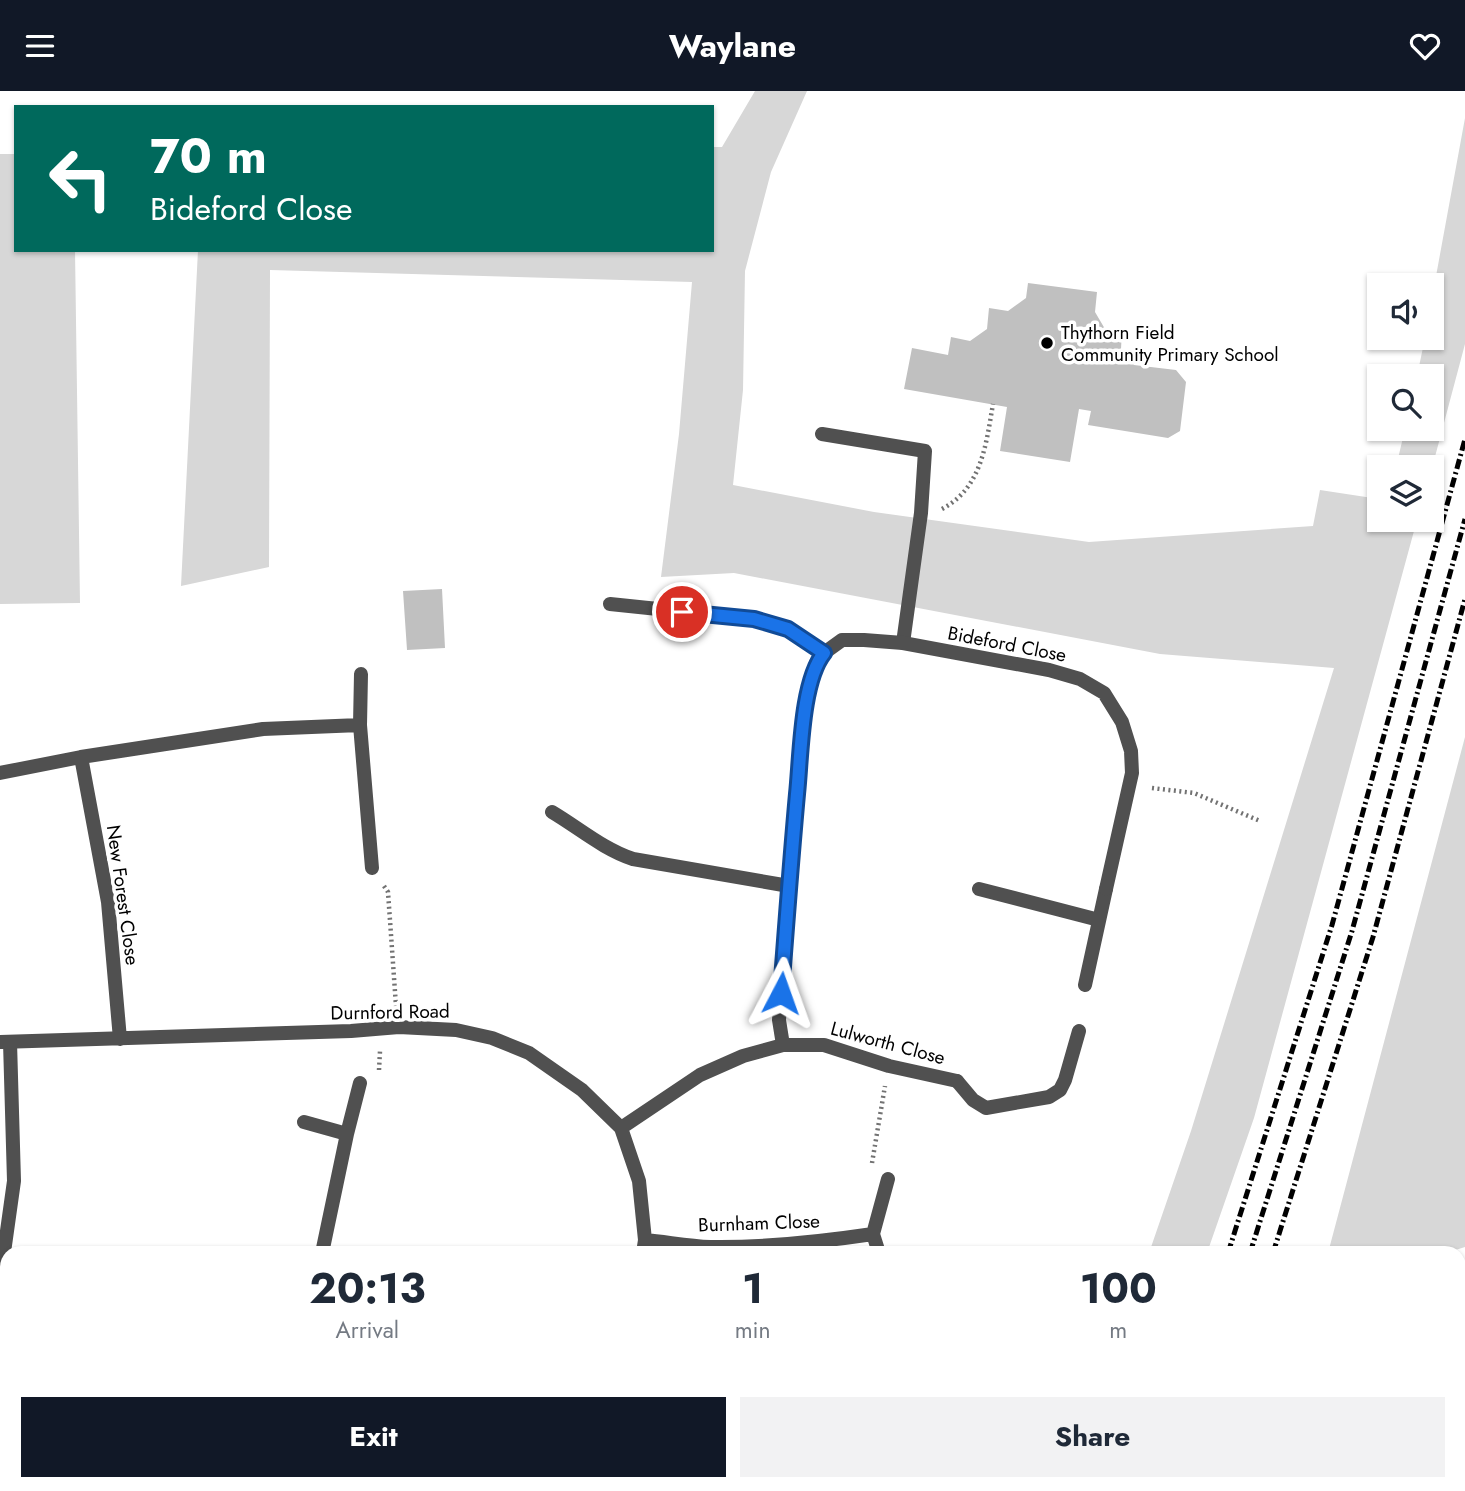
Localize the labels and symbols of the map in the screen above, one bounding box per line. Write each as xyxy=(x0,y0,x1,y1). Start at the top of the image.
place label: Thythorn Field Community Primary School xyxy=(1061,319,1279,368)
marker: Thythorn Field Community Primary School xyxy=(1039,335,1055,351)
pin xyxy=(652,582,712,642)
street label: Bideford Close xyxy=(945,619,1069,669)
street label: New Forest Close xyxy=(100,823,146,967)
position arrow xyxy=(744,956,818,1030)
street label: Durnford Road xyxy=(330,997,450,1027)
street label: Lulworth Close xyxy=(828,1015,948,1071)
street label: Burnham Close xyxy=(698,1207,821,1239)

